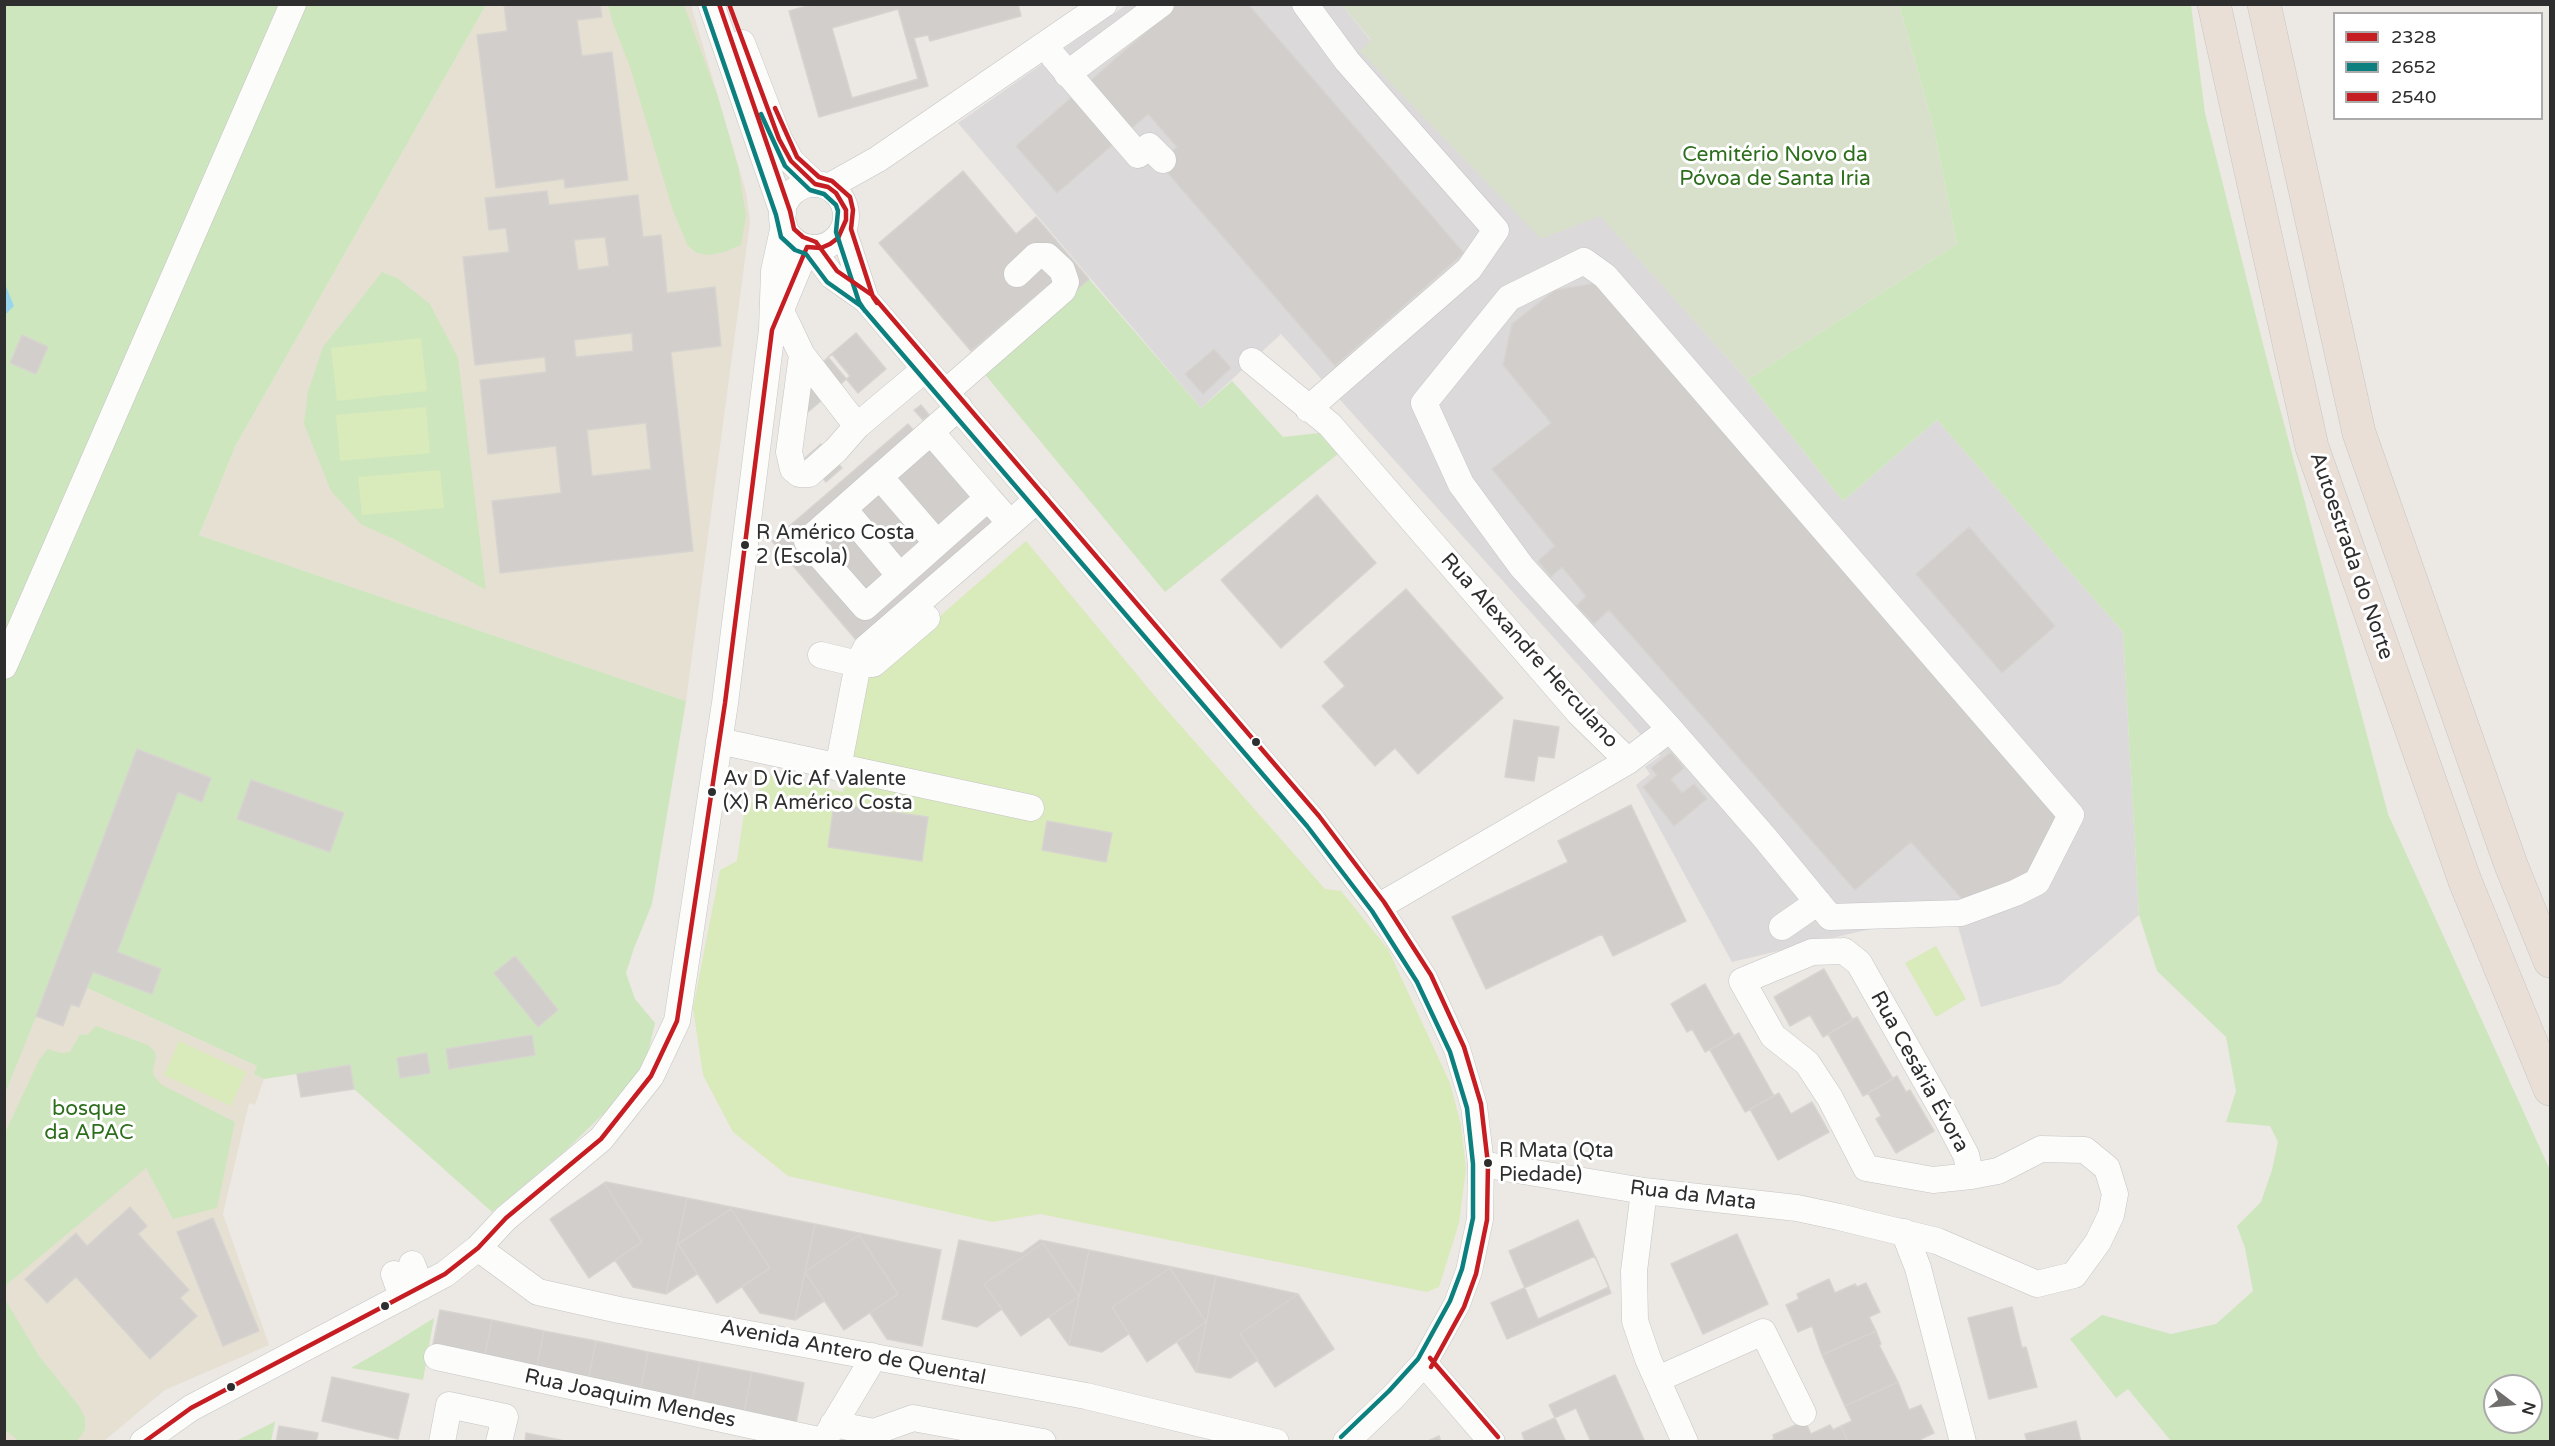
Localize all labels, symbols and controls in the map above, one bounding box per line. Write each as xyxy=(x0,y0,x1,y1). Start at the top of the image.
legend xyxy=(2333,12,2543,120)
text: 2328 xyxy=(2391,26,2436,48)
text: 2652 xyxy=(2391,56,2436,78)
text: 2540 xyxy=(2391,86,2436,108)
park label: Cemitério Novo da Póvoa de Santa Iria xyxy=(1679,142,1871,192)
street label: Autoestrada do Norte xyxy=(2304,449,2398,663)
place label: R Américo Costa 2 (Escola) xyxy=(756,522,915,569)
marker: R Américo Costa 2 (Escola) xyxy=(739,539,751,551)
street label: Rua Alexandre Herculano xyxy=(1435,548,1623,754)
unlabelled marker xyxy=(1250,736,1262,748)
place label: Av D Vic Af Valente (X) R Américo Costa xyxy=(723,768,913,815)
marker: Av D Vic Af Valente (X) R Américo Costa xyxy=(706,786,718,798)
street label: Rua Cesária Évora xyxy=(1864,987,1974,1157)
park label: bosque da APAC xyxy=(44,1096,134,1146)
place label: R Mata (Qta Piedade) xyxy=(1499,1140,1614,1187)
marker: R Mata (Qta Piedade) xyxy=(1482,1157,1494,1169)
street label: Rua da Mata xyxy=(1628,1176,1758,1216)
unlabelled marker xyxy=(379,1300,391,1312)
street label: Avenida Antero de Quental xyxy=(718,1315,988,1391)
street label: Rua Joaquim Mendes xyxy=(522,1364,738,1434)
north arrow xyxy=(2483,1374,2543,1434)
unlabelled marker xyxy=(225,1381,237,1393)
text: N xyxy=(2517,1399,2540,1417)

